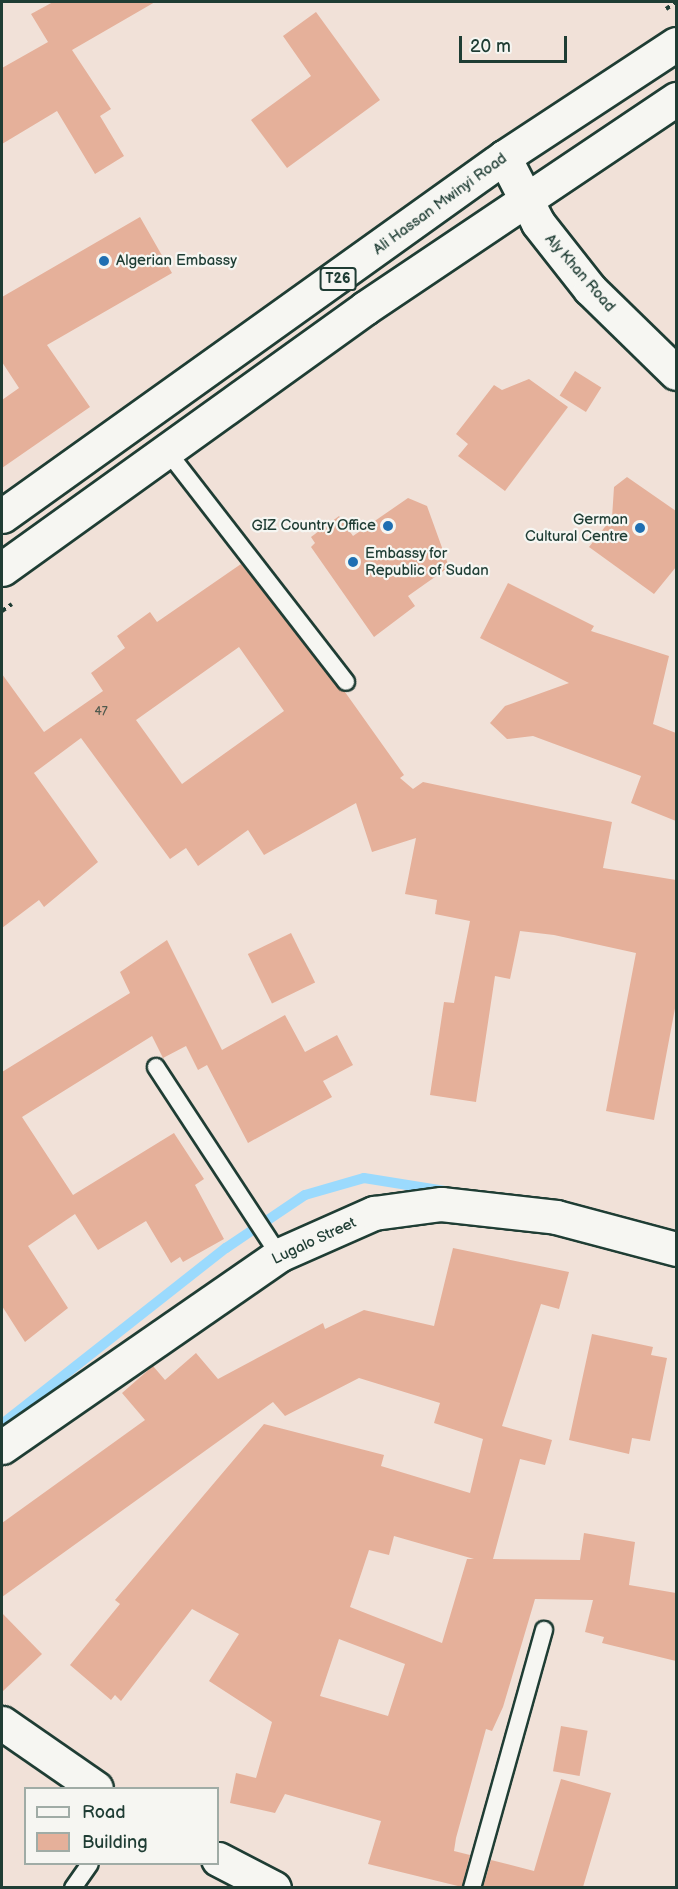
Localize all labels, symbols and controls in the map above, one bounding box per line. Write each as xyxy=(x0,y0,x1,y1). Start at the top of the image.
scale bar xyxy=(462,24,570,62)
text: 20 m xyxy=(470,36,511,57)
street label: Ali Hassan Mwinyi Road xyxy=(370,149,510,259)
street label: Aly Khan Road xyxy=(541,230,619,316)
place label: Algerian Embassy xyxy=(116,252,237,270)
marker: Algerian Embassy xyxy=(97,254,111,268)
road number: T26 xyxy=(318,268,358,290)
place label: German Cultural Centre xyxy=(525,510,628,545)
place label: GIZ Country Office xyxy=(250,517,376,535)
marker: GIZ Country Office xyxy=(381,519,395,533)
marker: German Cultural Centre xyxy=(633,521,647,535)
place label: Embassy for Republic of Sudan xyxy=(365,544,489,579)
marker: Embassy for Republic of Sudan xyxy=(346,555,360,569)
house number: 47 xyxy=(94,705,108,719)
street label: Lugalo Street xyxy=(269,1214,359,1268)
legend xyxy=(24,1787,219,1865)
text: Road xyxy=(82,1802,126,1823)
text: Building xyxy=(82,1832,148,1853)

